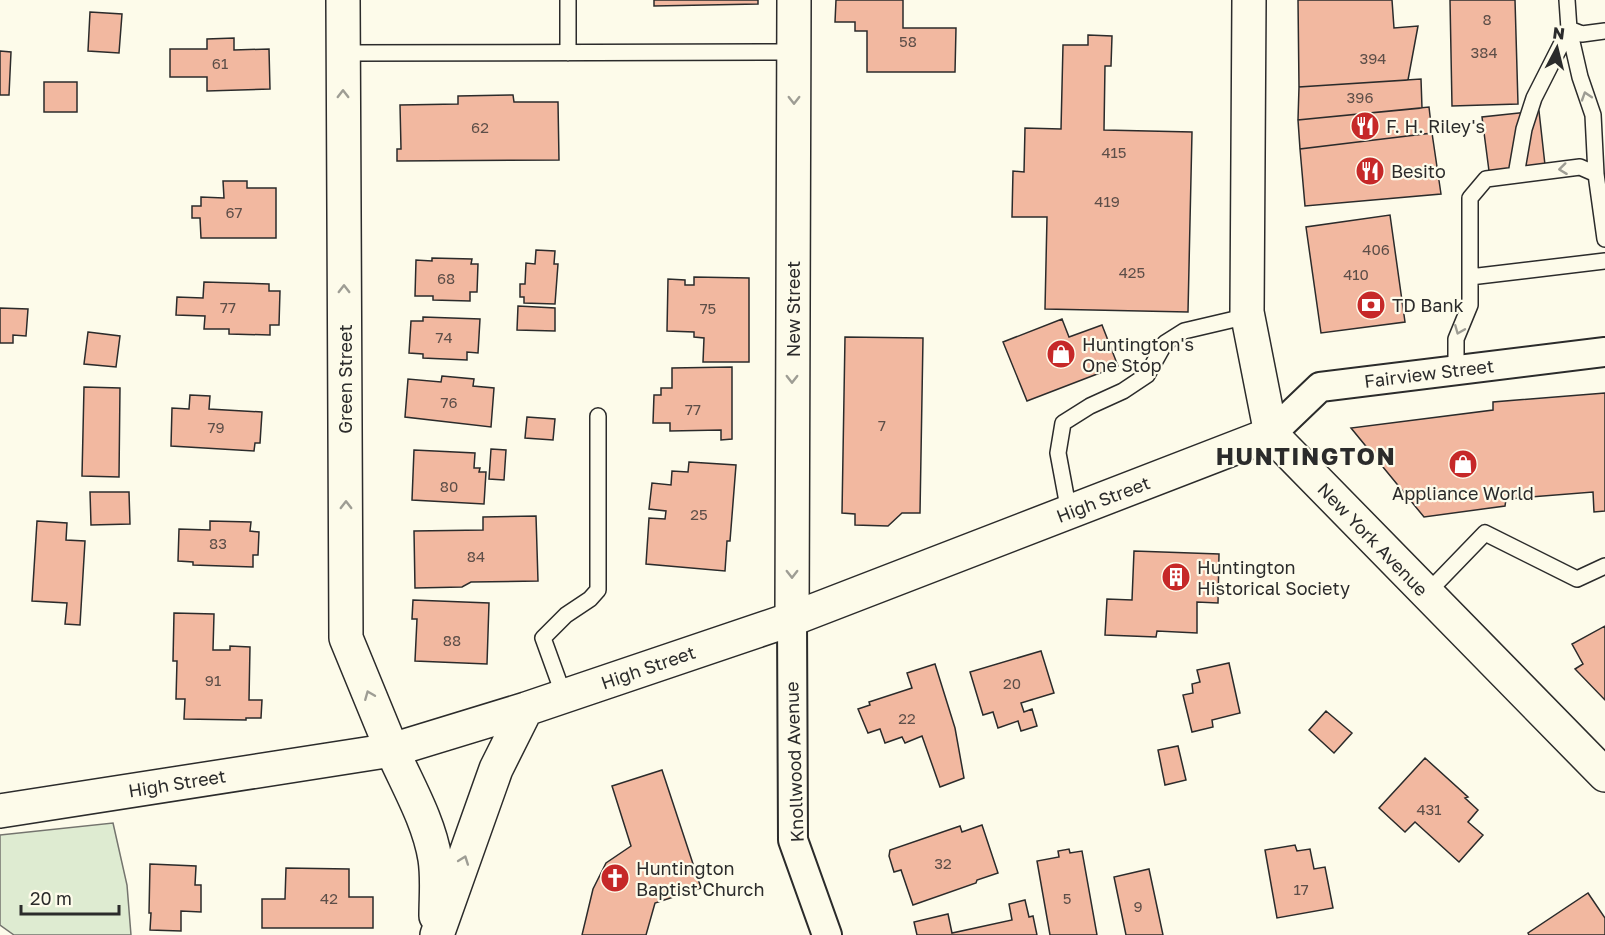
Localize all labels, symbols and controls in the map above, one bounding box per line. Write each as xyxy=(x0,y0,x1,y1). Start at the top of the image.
house number: 8 xyxy=(1482,10,1492,28)
north arrow xyxy=(1527,18,1587,78)
text: N xyxy=(1552,22,1566,44)
house number: 58 xyxy=(899,32,917,50)
house number: 384 xyxy=(1470,43,1498,61)
house number: 394 xyxy=(1359,49,1387,67)
house number: 61 xyxy=(212,54,228,72)
house number: 396 xyxy=(1347,88,1373,106)
one-way arrow xyxy=(337,89,349,98)
one-way arrow xyxy=(1581,91,1594,102)
one-way arrow xyxy=(787,96,800,105)
restaurant icon: F. H. Riley's xyxy=(1349,110,1381,142)
place label: F. H. Riley's xyxy=(1386,115,1485,137)
house number: 62 xyxy=(471,118,489,136)
house number: 415 xyxy=(1101,143,1127,161)
restaurant icon: Besito xyxy=(1354,155,1386,187)
place label: Besito xyxy=(1391,160,1446,182)
one-way arrow xyxy=(1558,162,1567,175)
house number: 419 xyxy=(1094,192,1120,210)
house number: 67 xyxy=(225,203,243,221)
house number: 406 xyxy=(1362,240,1390,258)
street label: New Street xyxy=(782,261,804,357)
house number: 425 xyxy=(1119,263,1145,281)
house number: 410 xyxy=(1343,265,1369,283)
house number: 68 xyxy=(437,269,455,287)
one-way arrow xyxy=(338,284,351,293)
bank icon: TD Bank xyxy=(1355,289,1387,321)
place label: TD Bank xyxy=(1392,294,1464,316)
house number: 77 xyxy=(220,298,236,316)
house number: 75 xyxy=(700,299,716,317)
street label: Green Street xyxy=(334,324,356,434)
one-way arrow xyxy=(1454,325,1467,335)
house number: 74 xyxy=(435,328,453,346)
place label: Huntington's One Stop xyxy=(1082,333,1194,376)
shop icon: Huntington's One Stop xyxy=(1045,338,1077,370)
street label: Fairview Street xyxy=(1363,354,1495,392)
one-way arrow xyxy=(786,375,798,384)
house number: 76 xyxy=(440,393,458,411)
house number: 77 xyxy=(685,400,701,418)
house number: 7 xyxy=(878,416,886,434)
house number: 79 xyxy=(207,418,225,436)
district label: HUNTINGTON xyxy=(1216,441,1396,470)
shop icon: Appliance World xyxy=(1447,448,1479,480)
street label: High Street xyxy=(1053,471,1153,527)
house number: 80 xyxy=(440,477,458,495)
street label: New York Avenue xyxy=(1313,478,1433,600)
place label: Appliance World xyxy=(1392,482,1534,504)
one-way arrow xyxy=(340,500,352,509)
house number: 25 xyxy=(690,505,708,523)
house number: 83 xyxy=(209,534,227,552)
house number: 84 xyxy=(467,547,485,565)
place label: Huntington Historical Society xyxy=(1197,556,1350,599)
building icon: Huntington Historical Society xyxy=(1160,561,1192,593)
one-way arrow xyxy=(786,570,798,579)
house number: 88 xyxy=(443,631,461,649)
street label: High Street xyxy=(598,641,698,693)
house number: 91 xyxy=(205,671,221,689)
house number: 20 xyxy=(1003,674,1021,692)
street label: Knollwood Avenue xyxy=(780,681,808,843)
one-way arrow xyxy=(364,691,377,701)
house number: 22 xyxy=(898,709,916,727)
street label: High Street xyxy=(127,764,227,802)
house number: 431 xyxy=(1416,800,1442,818)
house number: 32 xyxy=(934,854,952,872)
one-way arrow xyxy=(457,855,470,866)
place label: Huntington Baptist Church xyxy=(636,857,764,900)
church icon: Huntington Baptist Church xyxy=(599,862,631,894)
scale bar xyxy=(21,878,118,916)
house number: 17 xyxy=(1293,880,1309,898)
text: 20 m xyxy=(30,887,72,909)
house number: 42 xyxy=(320,889,338,907)
house number: 5 xyxy=(1063,889,1071,907)
house number: 9 xyxy=(1133,897,1143,915)

